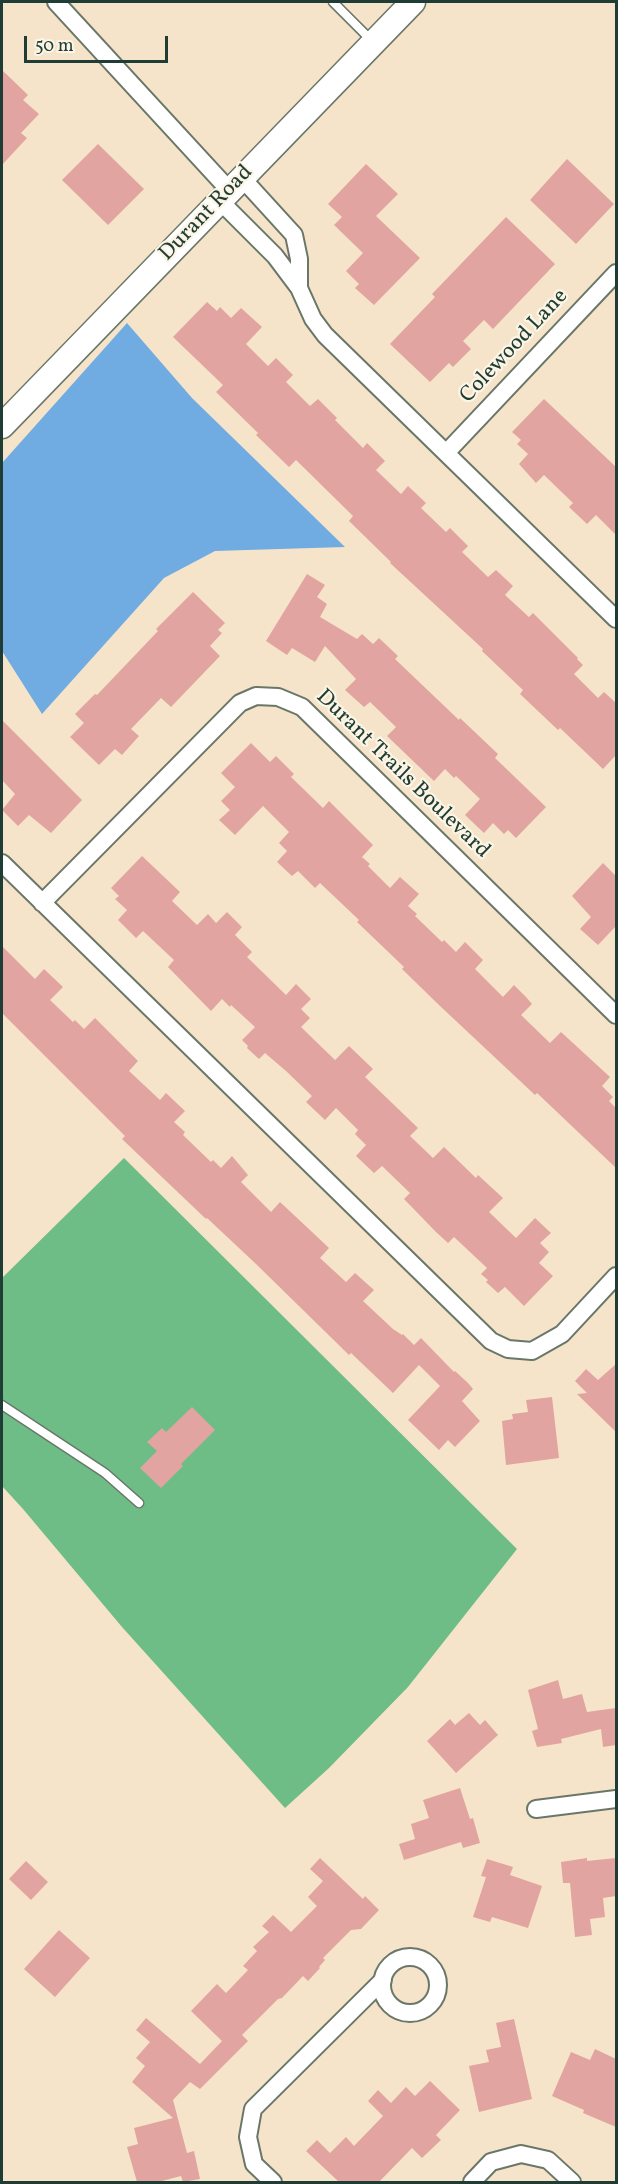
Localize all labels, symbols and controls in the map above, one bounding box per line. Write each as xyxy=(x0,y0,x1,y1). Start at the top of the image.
scale bar xyxy=(27,24,171,62)
text: 50 m xyxy=(35,34,74,59)
street label: Durant Road xyxy=(155,160,259,268)
street label: Colewood Lane xyxy=(455,284,575,410)
street label: Durant Trails Boulevard xyxy=(309,685,495,865)

